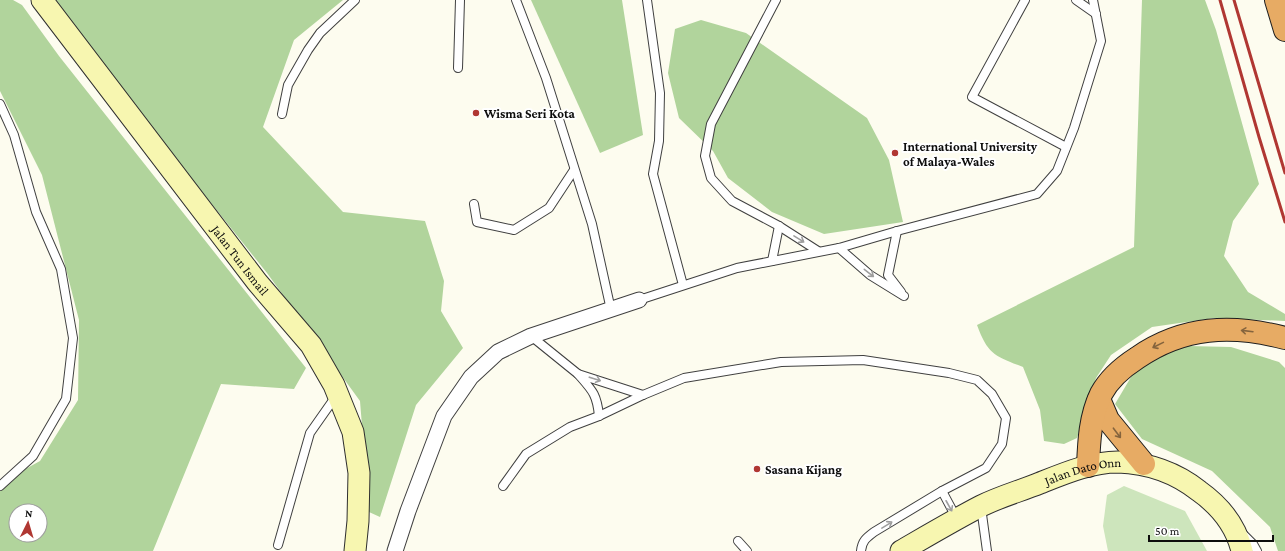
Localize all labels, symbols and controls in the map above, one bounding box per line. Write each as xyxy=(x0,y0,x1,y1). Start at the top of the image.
place label: Wisma Seri Kota xyxy=(483,106,576,121)
marker: Wisma Seri Kota xyxy=(471,108,481,118)
place label: International University of Malaya-Wales xyxy=(903,139,1038,169)
marker: International University of Malaya-Wales xyxy=(890,148,900,158)
street label: Jalan Tun Ismail xyxy=(208,221,273,298)
one-way arrow xyxy=(793,235,804,243)
one-way arrow xyxy=(863,269,874,278)
one-way arrow xyxy=(1241,327,1254,335)
one-way arrow xyxy=(1153,342,1165,349)
one-way arrow xyxy=(589,376,601,384)
one-way arrow xyxy=(1113,428,1122,439)
street label: Jalan Dato Onn xyxy=(1041,454,1121,488)
place label: Sasana Kijang xyxy=(765,462,842,478)
marker: Sasana Kijang xyxy=(752,464,762,474)
one-way arrow xyxy=(946,500,954,512)
north arrow xyxy=(8,503,48,543)
text: N xyxy=(25,507,34,519)
scale bar xyxy=(1149,517,1273,543)
one-way arrow xyxy=(881,520,893,528)
text: 50 m xyxy=(1155,524,1180,538)

